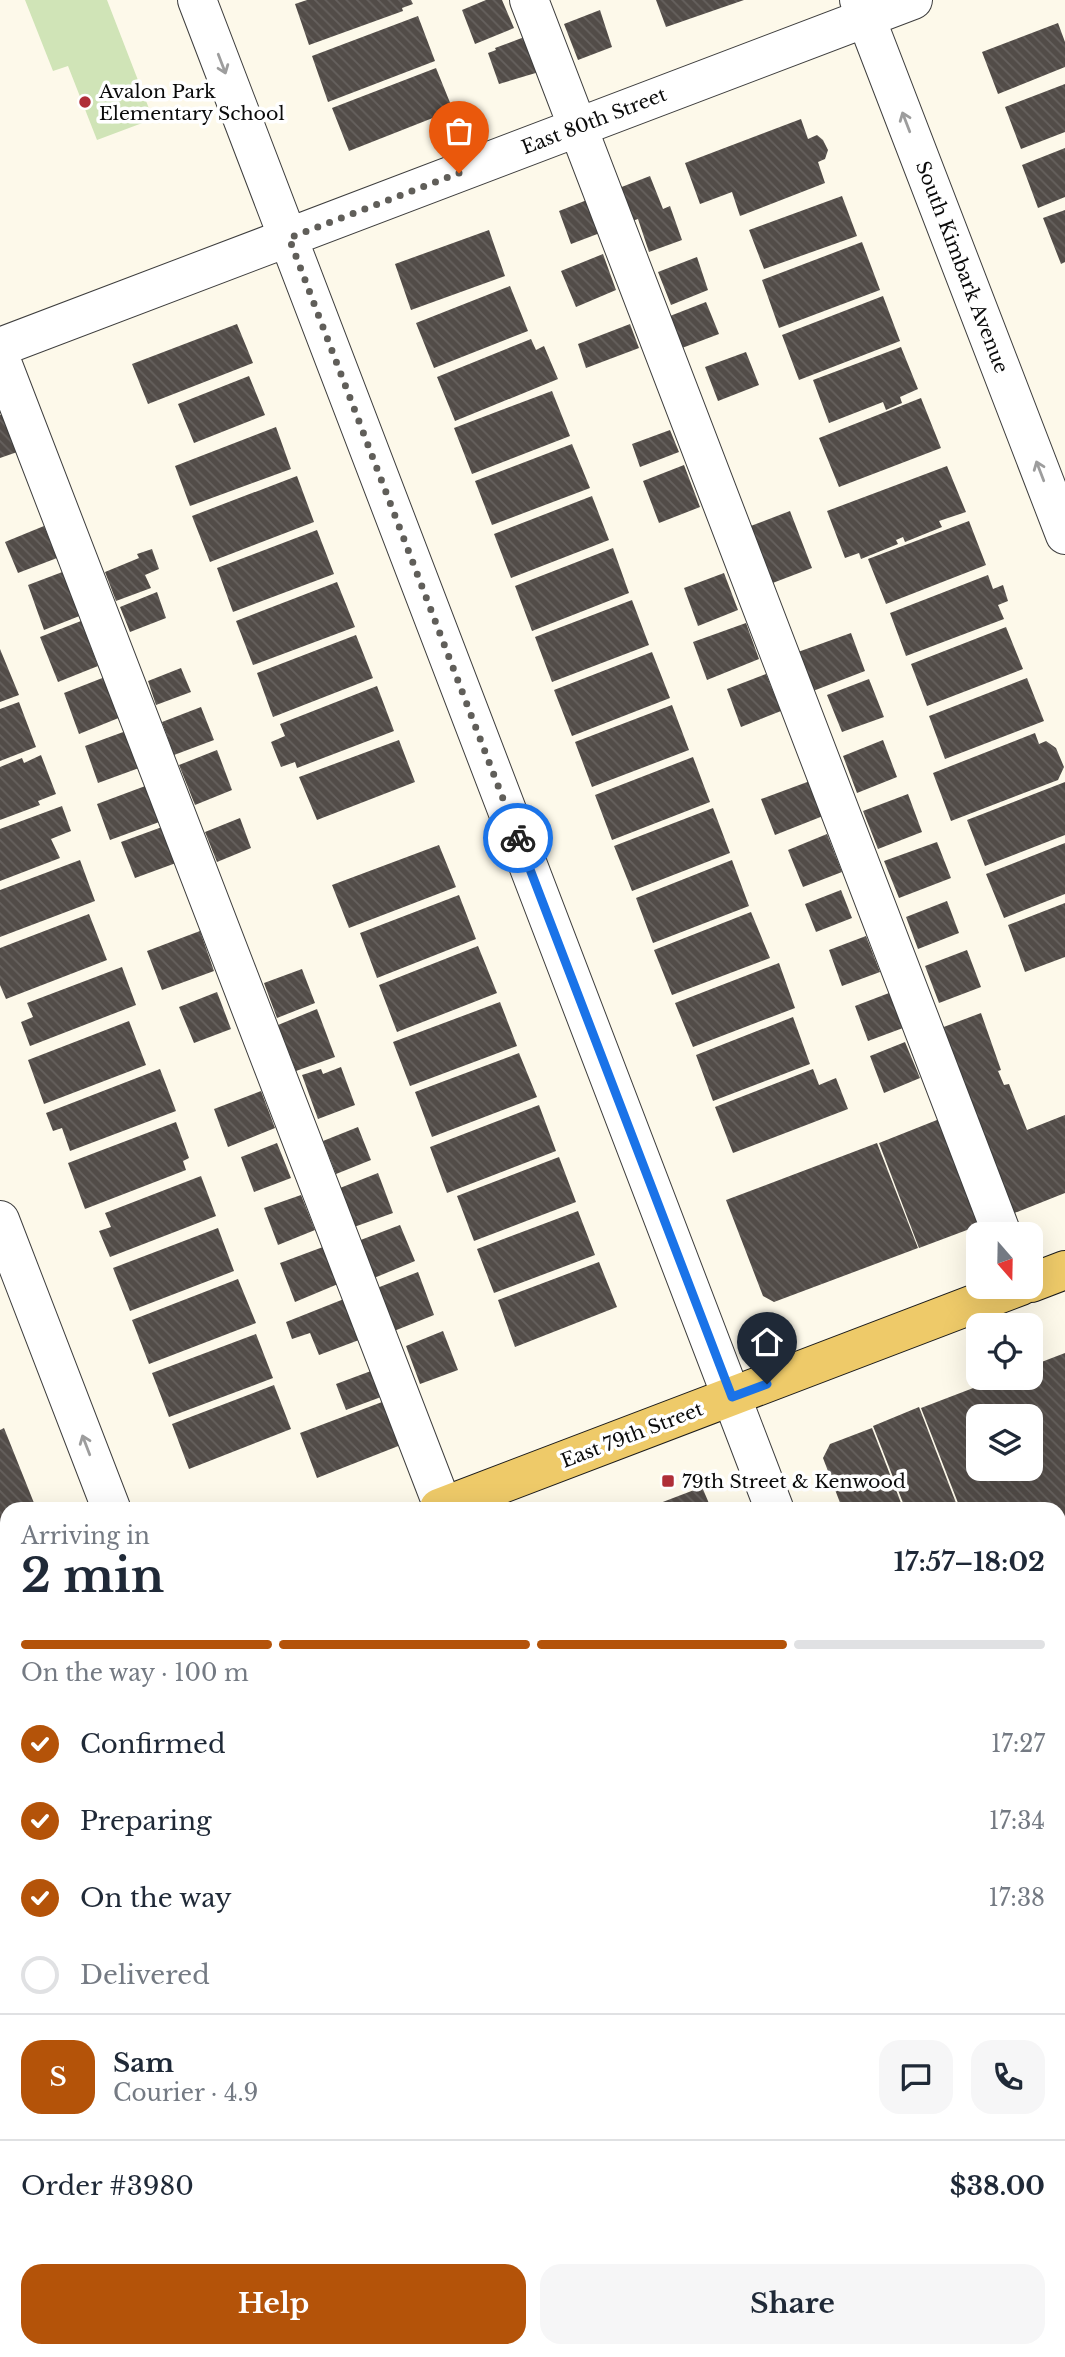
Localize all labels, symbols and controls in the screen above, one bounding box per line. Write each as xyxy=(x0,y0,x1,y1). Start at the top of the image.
one-way arrow xyxy=(216,52,229,74)
place label: Avalon Park Elementary School xyxy=(98,80,285,125)
street label: East 80th Street xyxy=(518,82,671,159)
marker: Avalon Park Elementary School xyxy=(77,94,93,110)
pin xyxy=(429,101,489,173)
one-way arrow xyxy=(899,111,911,133)
icon: bag xyxy=(440,112,478,150)
street label: South Kimbark Avenue xyxy=(911,158,1013,376)
one-way arrow xyxy=(1033,461,1046,483)
courier xyxy=(483,803,553,873)
icon: bike xyxy=(499,819,537,857)
north arrow xyxy=(966,1222,1043,1298)
map controls xyxy=(966,1222,1043,1481)
pin xyxy=(737,1312,797,1384)
button: locate xyxy=(966,1313,1043,1390)
icon: home xyxy=(748,1323,786,1361)
street label: East 79th Street xyxy=(558,1397,707,1473)
button: layers xyxy=(966,1404,1043,1481)
one-way arrow xyxy=(79,1434,92,1456)
place label: 79th Street & Kenwood xyxy=(682,1470,906,1493)
marker: 79th Street & Kenwood xyxy=(660,1473,676,1489)
text: Arriving in xyxy=(21,1522,150,1550)
text: 17:57–18:02 xyxy=(894,1546,1045,1578)
text: 2 min xyxy=(21,1547,164,1604)
text: On the way · 100 m xyxy=(21,1659,249,1687)
icon: check xyxy=(21,1725,59,1763)
text: Confirmed xyxy=(80,1728,225,1760)
text: 17:27 xyxy=(991,1730,1045,1758)
icon: check xyxy=(21,1802,59,1840)
text: Preparing xyxy=(80,1805,212,1837)
text: 17:34 xyxy=(989,1807,1045,1835)
icon: check xyxy=(21,1879,59,1917)
text: On the way xyxy=(80,1882,232,1914)
text: 17:38 xyxy=(989,1884,1045,1912)
text: Delivered xyxy=(80,1959,210,1991)
button: chat xyxy=(879,2040,953,2114)
button: phone xyxy=(971,2040,1045,2114)
text: Sam xyxy=(113,2047,174,2079)
text: S xyxy=(49,2061,67,2093)
text: Courier · 4.9 xyxy=(113,2079,258,2107)
text: Order #3980 xyxy=(21,2170,194,2202)
text: $38.00 xyxy=(950,2170,1045,2202)
button: Help xyxy=(21,2264,526,2344)
button: Share xyxy=(540,2264,1045,2344)

